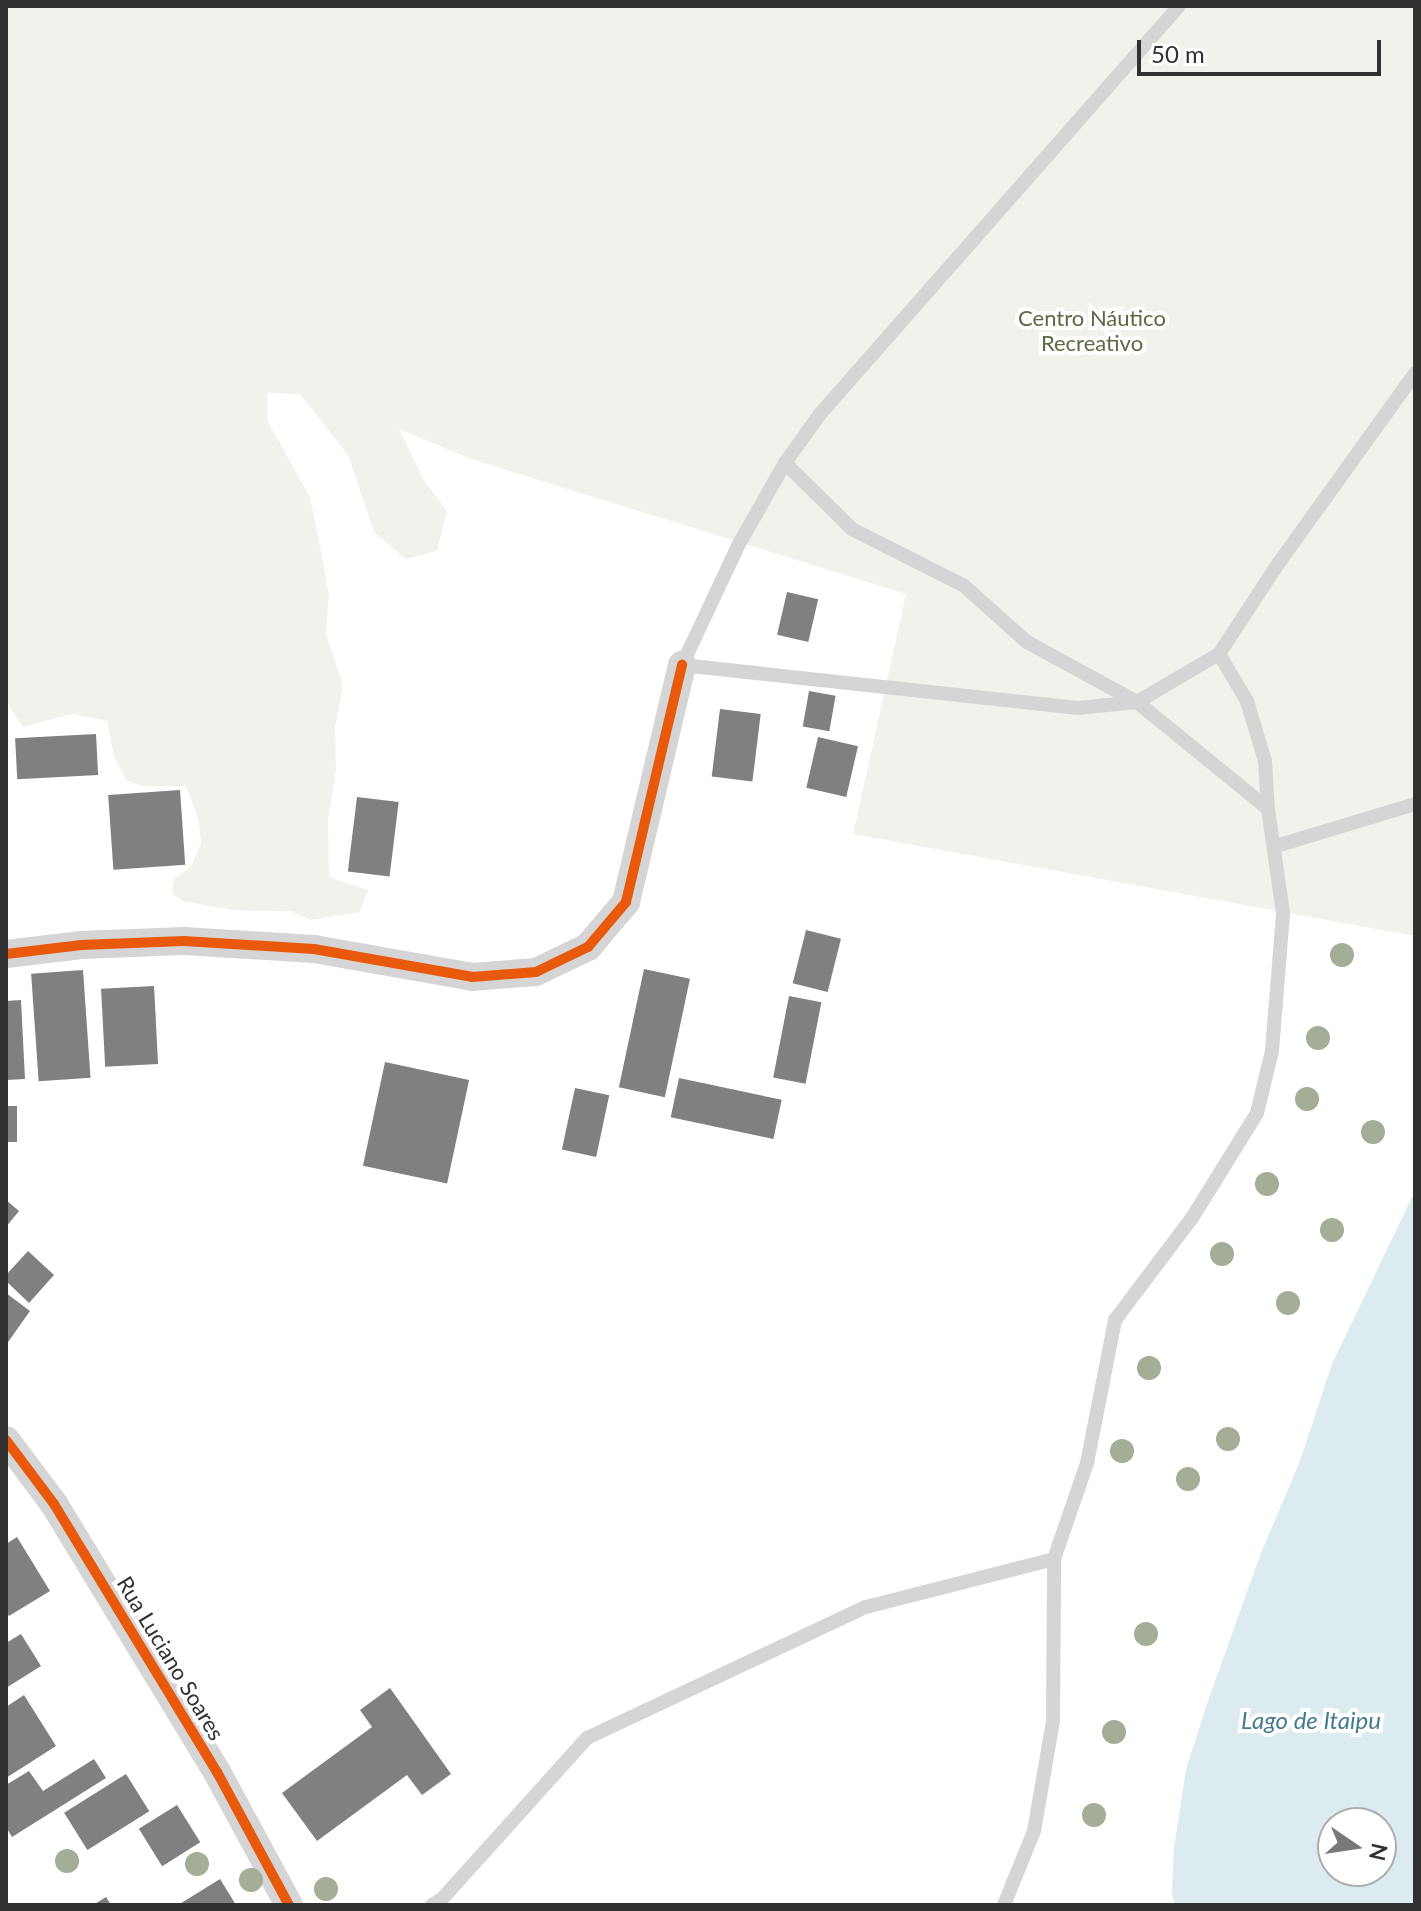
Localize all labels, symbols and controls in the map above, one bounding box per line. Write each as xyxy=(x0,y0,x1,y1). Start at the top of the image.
scale bar xyxy=(1141,24,1385,74)
text: 50 m xyxy=(1151,39,1205,68)
park label: Centro Náutico Recreativo xyxy=(1018,304,1166,356)
street label: Rua Luciano Soares xyxy=(112,1571,230,1745)
water label: Lago de Itaipu xyxy=(1241,1706,1381,1734)
north arrow xyxy=(1317,1807,1397,1887)
text: N xyxy=(1364,1841,1394,1863)

